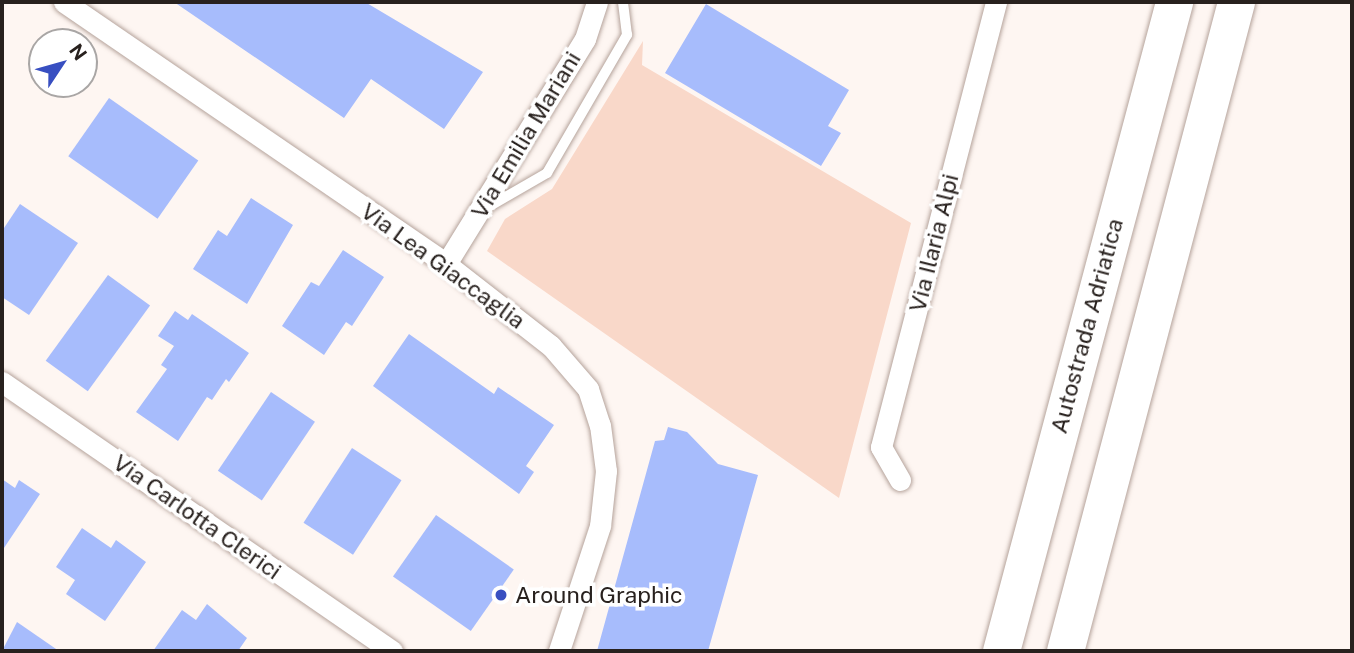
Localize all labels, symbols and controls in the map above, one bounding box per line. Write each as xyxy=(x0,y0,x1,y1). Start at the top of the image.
north arrow xyxy=(28,28,98,98)
text: N xyxy=(65,39,92,64)
street label: Via Emilia Mariani xyxy=(465,47,587,223)
street label: Via Ilaria Alpi xyxy=(904,171,964,315)
street label: Via Lea Giaccaglia xyxy=(356,197,530,335)
street label: Autostrada Adriatica xyxy=(1045,216,1129,436)
street label: Via Carlotta Clerici xyxy=(108,449,286,585)
place label: Around Graphic xyxy=(515,581,682,609)
marker: Around Graphic xyxy=(493,587,509,603)

